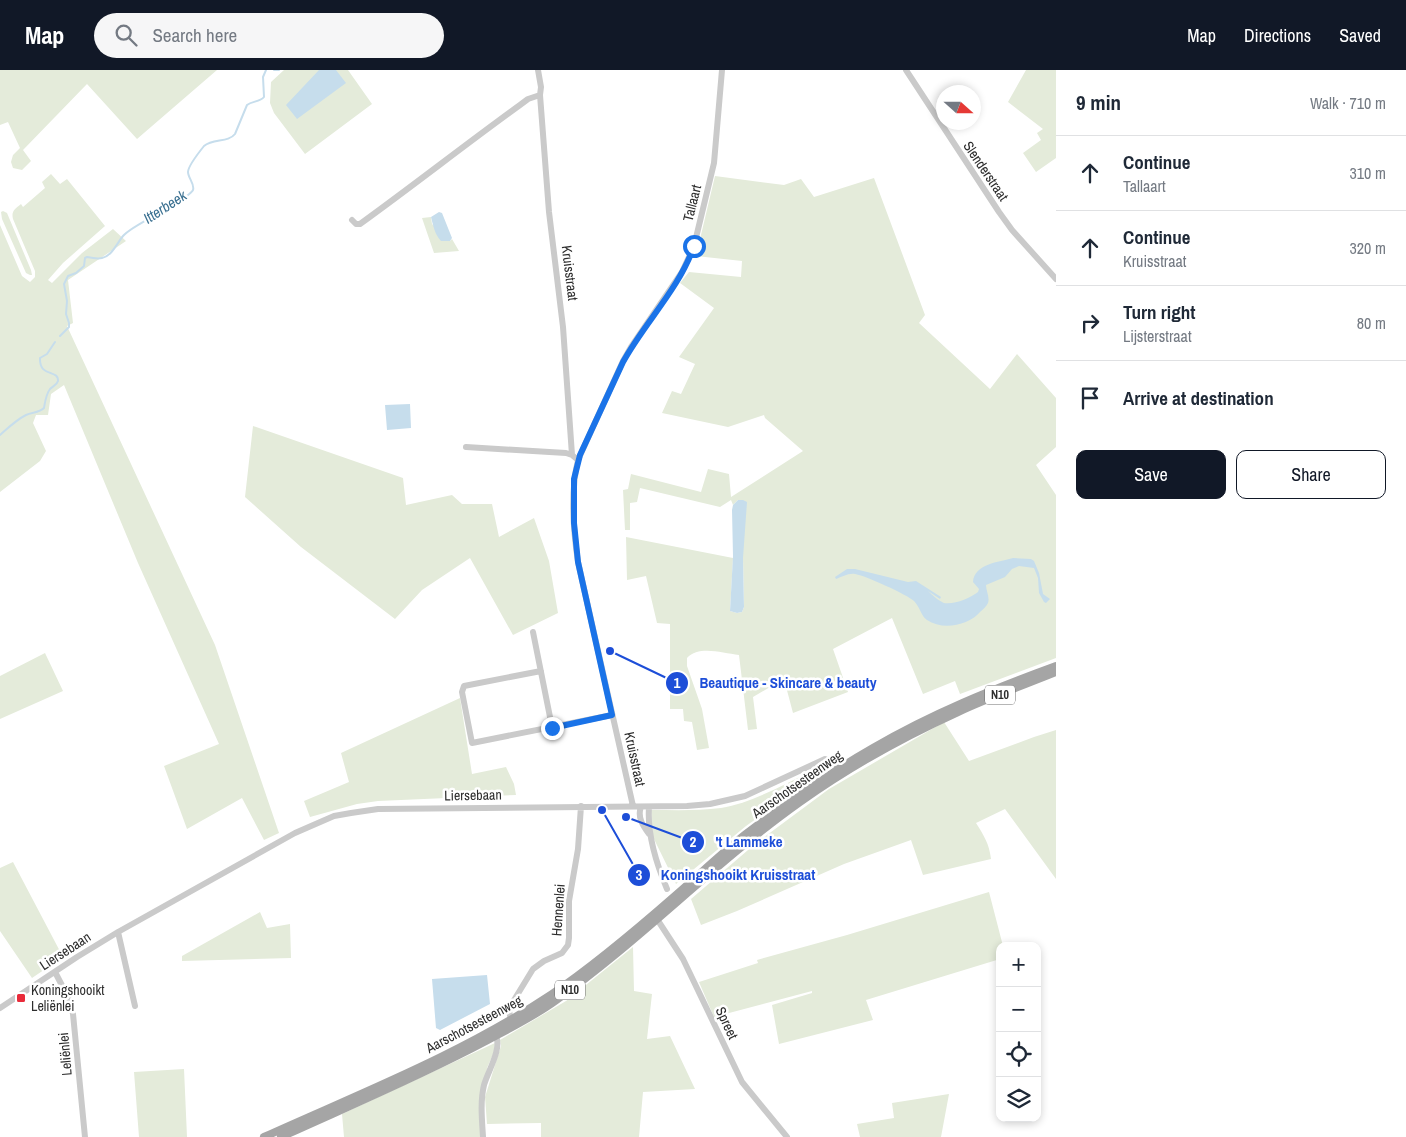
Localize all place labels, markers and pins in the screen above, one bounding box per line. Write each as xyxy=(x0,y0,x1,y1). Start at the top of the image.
callout: Beautique - Skincare & beauty xyxy=(665,668,887,698)
callout: 't Lammeke xyxy=(681,827,793,857)
callout: Koningshooikt Kruisstraat xyxy=(626,860,826,890)
place label: Koningshooikt Leliënlei xyxy=(31,981,104,1015)
marker: Koningshooikt Leliënlei xyxy=(15,992,27,1004)

